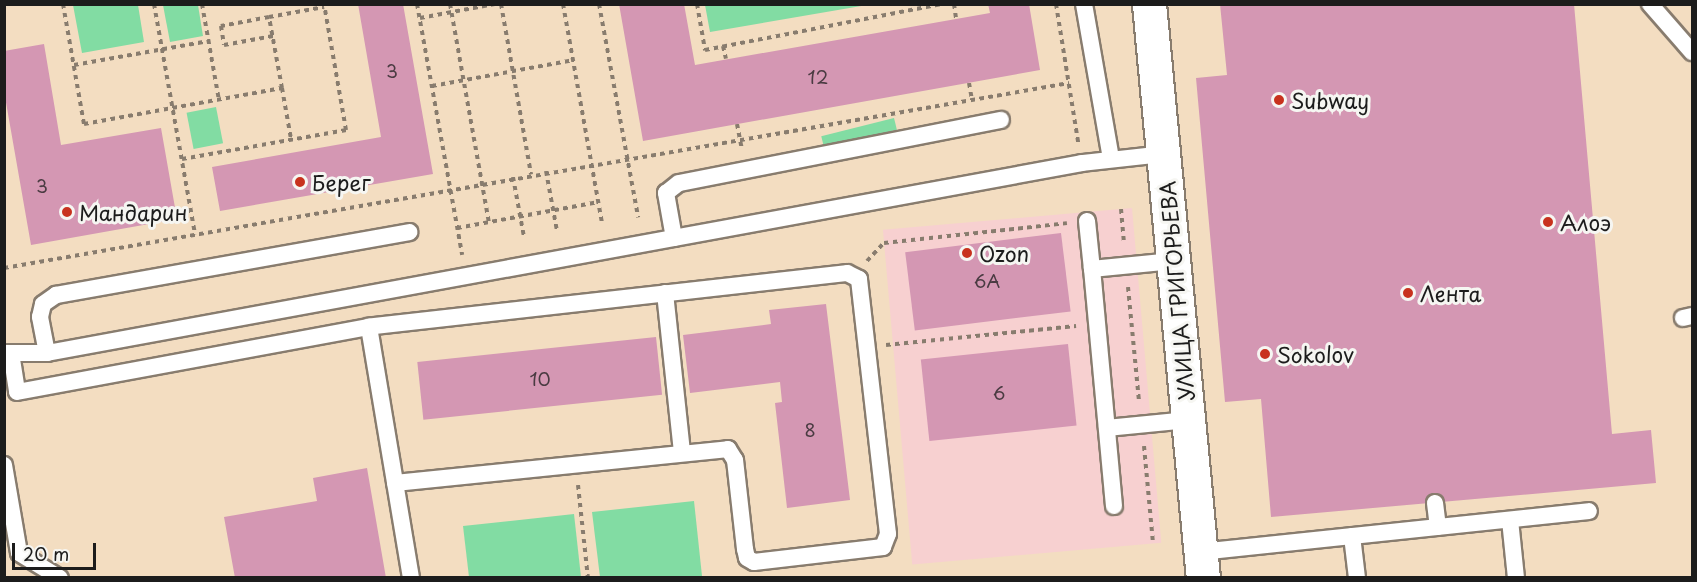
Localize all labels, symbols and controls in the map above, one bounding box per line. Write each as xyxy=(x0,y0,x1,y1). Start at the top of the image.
house number: 3 xyxy=(386,60,398,82)
house number: 12 xyxy=(808,66,828,88)
place label: Subway xyxy=(1291,87,1369,113)
marker: Subway xyxy=(1272,93,1286,107)
place label: Берег xyxy=(312,169,371,195)
house number: 3 xyxy=(36,175,48,197)
marker: Берег xyxy=(293,175,307,189)
street label: УЛИЦА ГРИГОРЬЕВА xyxy=(1154,179,1198,403)
place label: Мандарин xyxy=(79,199,188,225)
marker: Мандарин xyxy=(60,205,74,219)
place label: Алоэ xyxy=(1560,209,1611,235)
marker: Алоэ xyxy=(1541,215,1555,229)
place label: Ozon xyxy=(979,240,1029,266)
marker: Ozon xyxy=(960,246,974,260)
house number: 6А xyxy=(974,270,1000,292)
place label: Лента xyxy=(1420,280,1481,306)
marker: Лента xyxy=(1401,286,1415,300)
place label: Sokolov xyxy=(1277,341,1354,367)
marker: Sokolov xyxy=(1258,347,1272,361)
house number: 10 xyxy=(529,368,551,390)
house number: 6 xyxy=(993,382,1005,404)
house number: 8 xyxy=(804,419,816,441)
scale bar xyxy=(15,531,99,569)
text: 20 m xyxy=(23,540,69,567)

